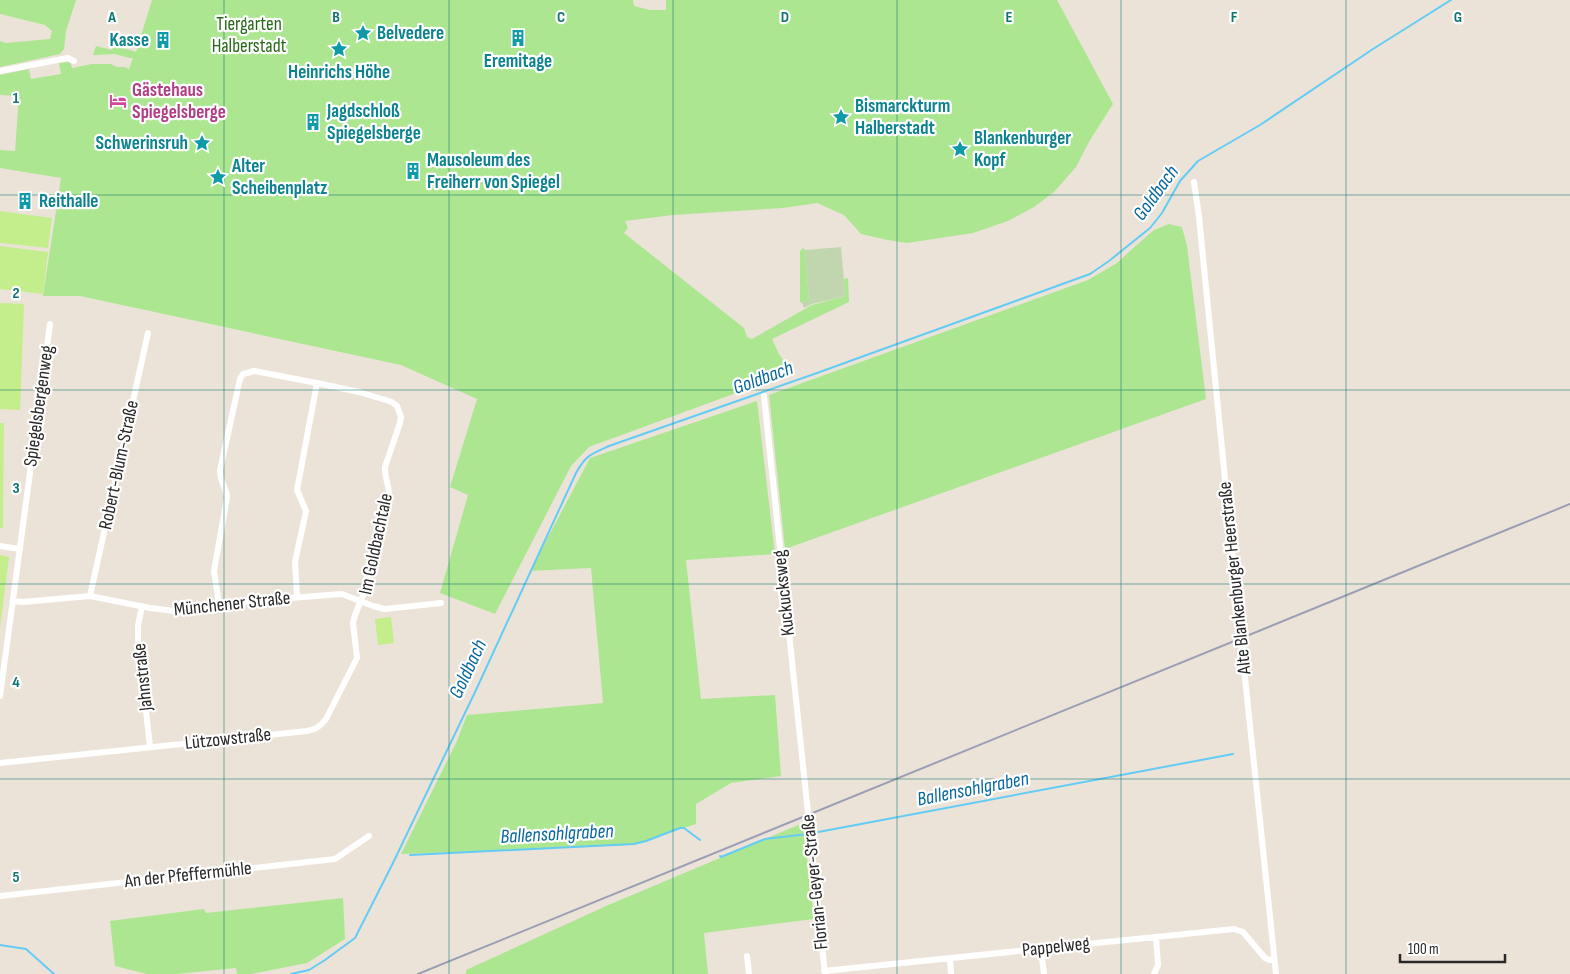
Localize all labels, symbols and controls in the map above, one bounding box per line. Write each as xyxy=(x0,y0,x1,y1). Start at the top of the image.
text: A xyxy=(107,8,116,27)
text: B xyxy=(332,8,340,27)
text: C xyxy=(557,8,565,27)
text: D xyxy=(781,8,789,27)
text: E xyxy=(1006,8,1013,27)
text: F xyxy=(1231,8,1238,27)
text: G xyxy=(1454,8,1462,27)
park label: Tiergarten Halberstadt xyxy=(212,13,287,58)
place label: Belvedere xyxy=(377,22,444,45)
place icon: Belvedere xyxy=(353,23,373,43)
building icon: Eremitage xyxy=(508,28,528,48)
place label: Kasse xyxy=(110,29,149,52)
building icon: Kasse xyxy=(153,30,173,50)
place icon: Heinrichs Höhe xyxy=(329,39,349,59)
place label: Eremitage xyxy=(484,50,552,73)
place label: Heinrichs Höhe xyxy=(288,61,390,84)
place label: Gästehaus Spiegelsberge xyxy=(132,79,226,124)
text: 1 xyxy=(13,89,20,108)
hotel icon: Gästehaus Spiegelsberge xyxy=(108,91,128,111)
place label: Bismarckturm Halberstadt xyxy=(855,95,950,140)
place label: Jagdschloß Spiegelsberge xyxy=(326,100,421,145)
place icon: Bismarckturm Halberstadt xyxy=(831,107,851,127)
building icon: Jagdschloß Spiegelsberge xyxy=(303,112,323,132)
place label: Blankenburger Kopf xyxy=(974,127,1071,172)
place label: Schwerinsruh xyxy=(95,132,188,155)
place icon: Schwerinsruh xyxy=(192,133,212,153)
place icon: Blankenburger Kopf xyxy=(950,139,970,159)
place label: Mausoleum des Freiherr von Spiegel xyxy=(427,149,560,194)
place label: Alter Scheibenplatz xyxy=(231,155,327,200)
building icon: Mausoleum des Freiherr von Spiegel xyxy=(403,161,423,181)
water label: Goldbach xyxy=(1128,161,1184,225)
place icon: Alter Scheibenplatz xyxy=(208,167,228,187)
place label: Reithalle xyxy=(39,190,98,213)
building icon: Reithalle xyxy=(15,191,35,211)
text: 2 xyxy=(12,284,20,303)
street label: Spiegelsbergenweg xyxy=(19,343,59,468)
water label: Goldbach xyxy=(730,356,796,400)
street label: Robert-Blum-Straße xyxy=(94,398,144,532)
text: 3 xyxy=(12,479,20,498)
street label: Alte Blankenburger Heerstraße xyxy=(1213,481,1257,676)
street label: Im Goldbachtale xyxy=(354,491,398,597)
street label: Kuckucksweg xyxy=(768,548,800,637)
street label: Münchener Straße xyxy=(173,586,291,622)
water label: Goldbach xyxy=(444,636,492,702)
street label: Jahnstraße xyxy=(128,642,158,713)
text: 4 xyxy=(12,673,20,692)
street label: Lützowstraße xyxy=(184,723,272,755)
water label: Ballensohlgraben xyxy=(915,766,1031,812)
street label: Florian-Geyer-Straße xyxy=(796,813,834,951)
water label: Ballensohlgraben xyxy=(500,819,614,849)
street label: An der Pfeffermühle xyxy=(122,857,253,893)
text: 5 xyxy=(12,868,20,887)
street label: Pappelweg xyxy=(1021,932,1091,962)
scale bar xyxy=(1400,932,1505,964)
text: 100 m xyxy=(1408,940,1439,959)

